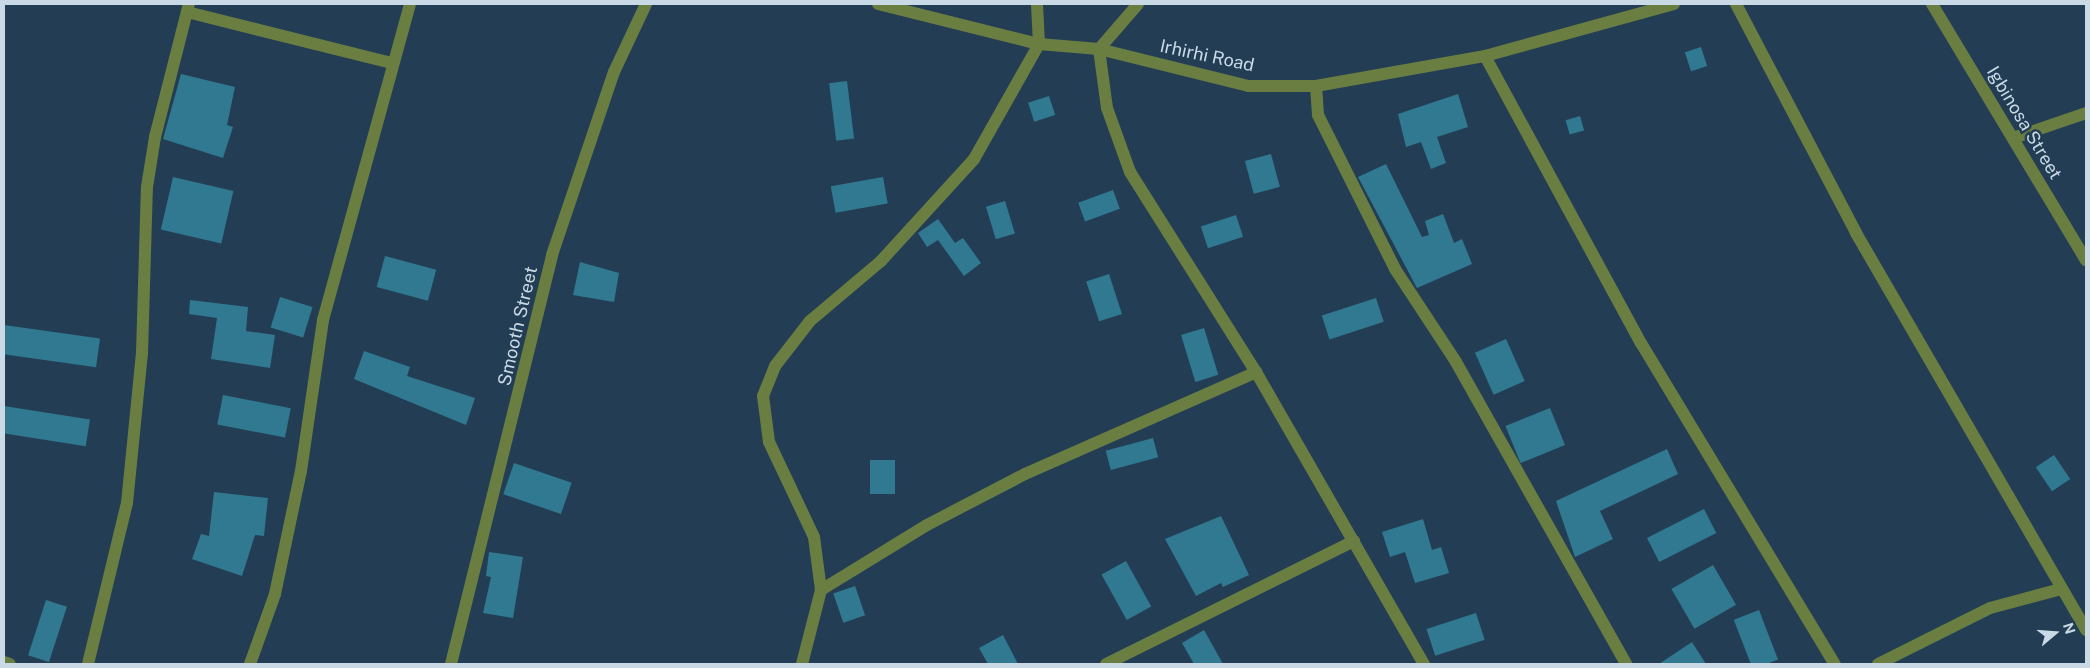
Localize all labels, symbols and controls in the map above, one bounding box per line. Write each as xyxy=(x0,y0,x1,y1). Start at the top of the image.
street label: Irhirhi Road xyxy=(1158,35,1256,77)
street label: Igbinosa Street xyxy=(1982,63,2066,183)
street label: Smooth Street xyxy=(494,264,542,388)
north arrow xyxy=(2030,608,2080,658)
text: N xyxy=(2060,621,2079,636)

